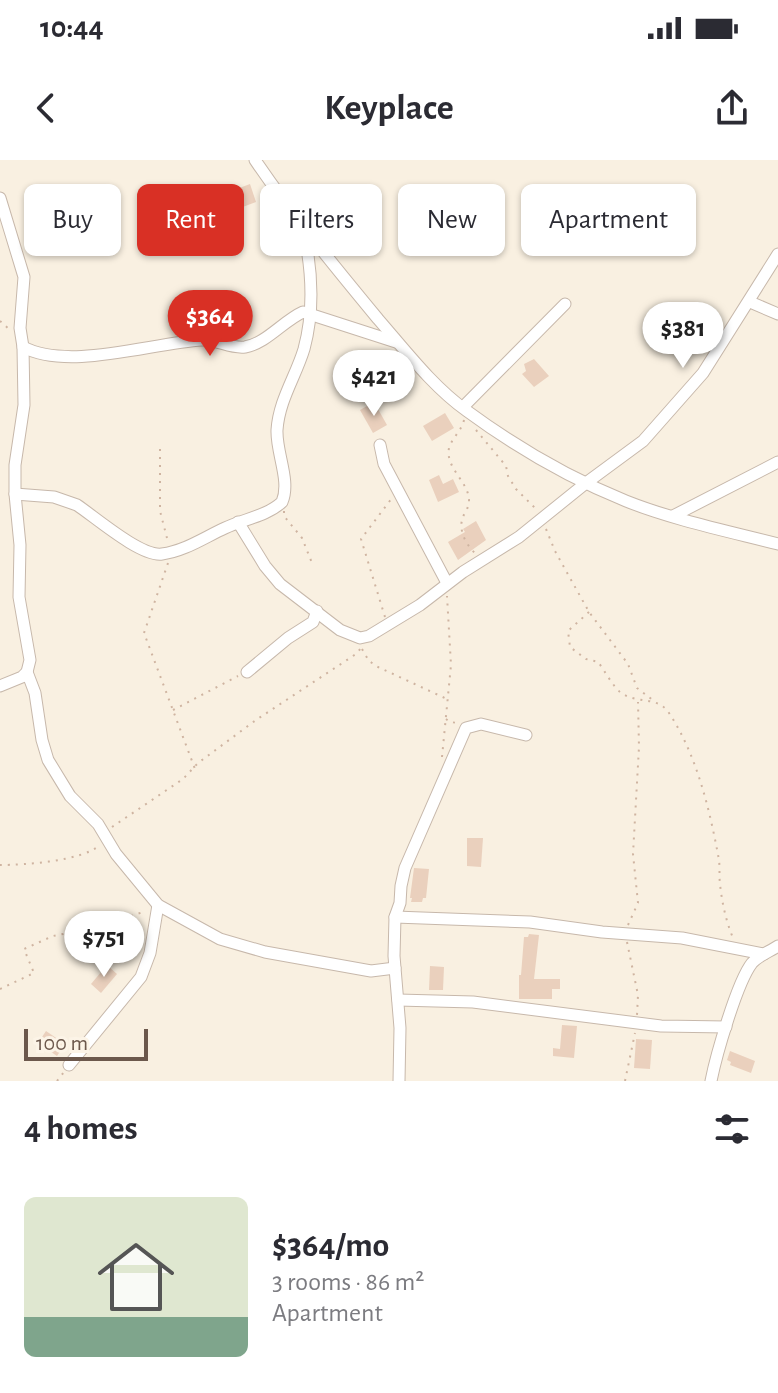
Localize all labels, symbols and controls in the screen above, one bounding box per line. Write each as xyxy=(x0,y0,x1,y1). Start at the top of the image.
text: 10:44 xyxy=(40,13,103,43)
icon: back xyxy=(24,86,68,130)
icon: share xyxy=(710,86,754,130)
text: Keyplace xyxy=(324,90,454,126)
chip: Buy xyxy=(24,184,121,256)
chip: Rent xyxy=(137,184,244,256)
chip: Filters xyxy=(260,184,382,256)
chip: New xyxy=(398,184,505,256)
chip: Apartment xyxy=(521,184,696,256)
pin: $364 xyxy=(163,290,257,358)
pin: $381 xyxy=(636,302,730,370)
text: $364 xyxy=(186,303,234,329)
text: $381 xyxy=(660,315,706,341)
pin: $421 xyxy=(327,350,421,418)
text: $421 xyxy=(351,363,397,389)
pin: $751 xyxy=(57,911,151,979)
text: $751 xyxy=(82,924,126,950)
scale bar xyxy=(24,1025,148,1061)
text: 100 m xyxy=(36,1032,88,1054)
icon: filters xyxy=(710,1107,754,1151)
text: 4 homes xyxy=(24,1112,138,1146)
icon: home xyxy=(88,1229,184,1325)
text: $364/mo xyxy=(272,1229,389,1263)
text: 3 rooms · 86 m² xyxy=(272,1269,424,1295)
text: Apartment xyxy=(272,1300,383,1326)

